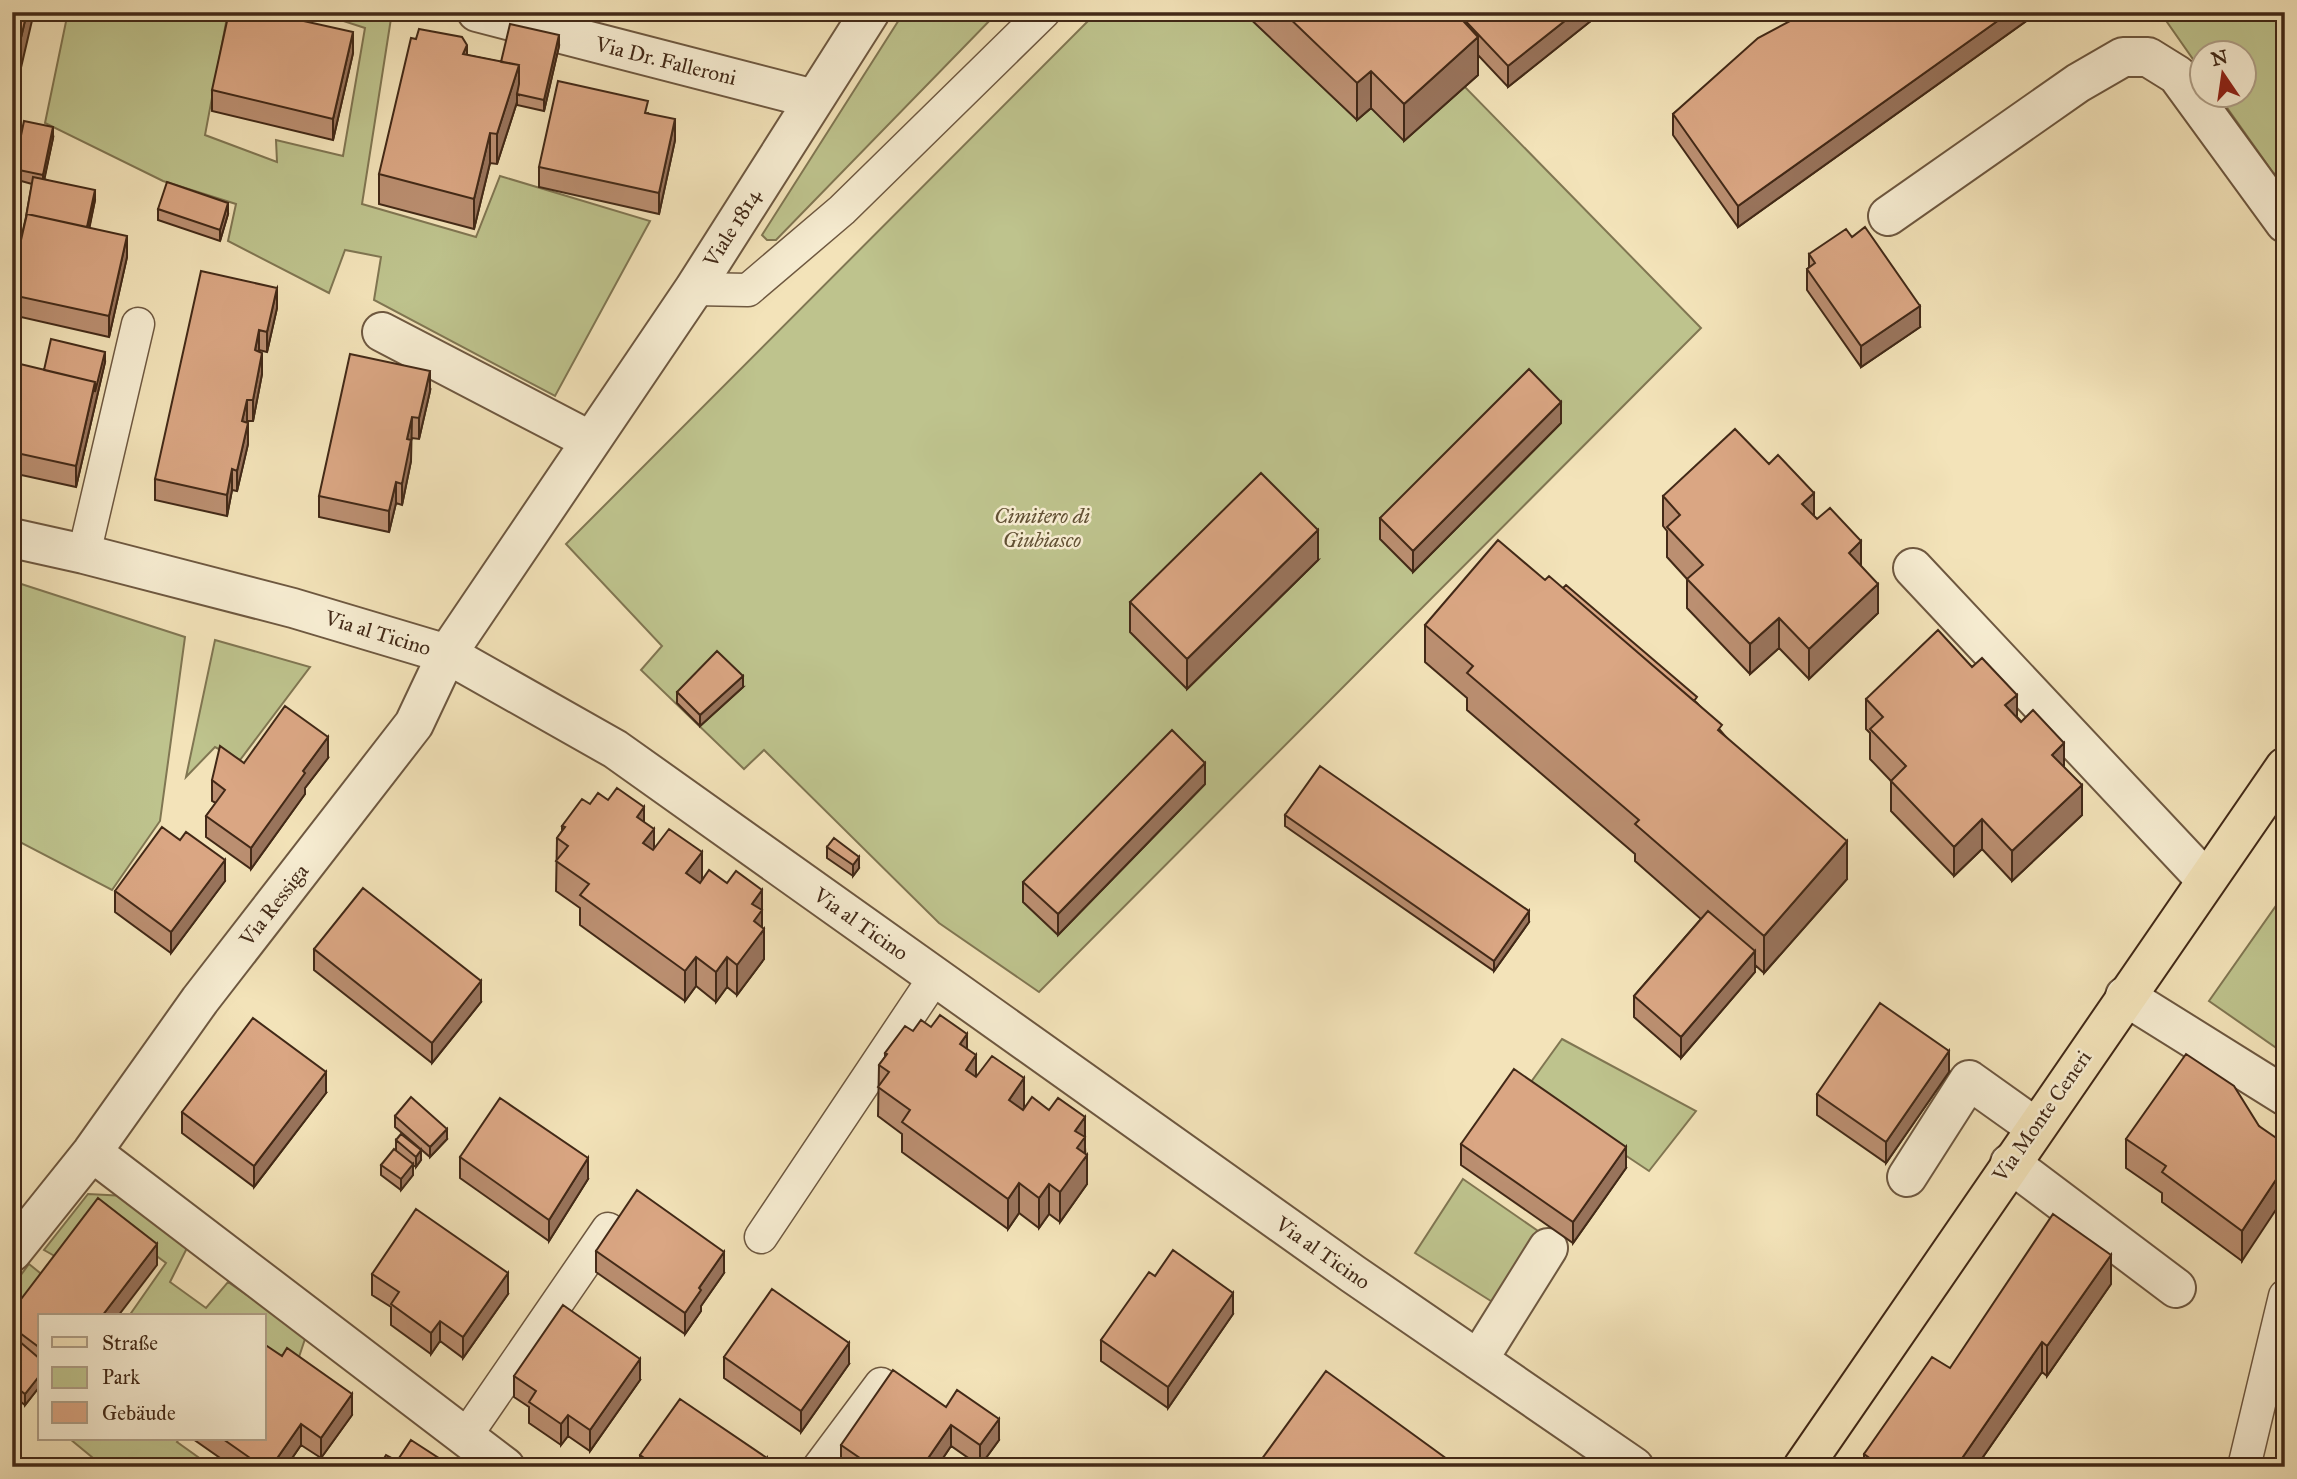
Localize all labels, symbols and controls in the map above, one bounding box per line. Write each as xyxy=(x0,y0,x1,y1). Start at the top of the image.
street label: Via Dr. Falleroni xyxy=(592,31,739,91)
north arrow xyxy=(2188,38,2258,108)
text: N xyxy=(2209,45,2230,71)
street label: Viale 1814 xyxy=(697,183,767,273)
park label: Cimitero di Giubiasco xyxy=(994,503,1090,553)
street label: Via al Ticino xyxy=(321,604,434,662)
street label: Via Ressiga xyxy=(233,859,314,952)
street label: Via al Ticino xyxy=(808,881,914,966)
street label: Via Monte Ceneri xyxy=(1986,1045,2097,1188)
street label: Via al Ticino xyxy=(1270,1210,1376,1295)
legend xyxy=(38,1314,266,1440)
text: Straße xyxy=(102,1330,158,1356)
text: Park xyxy=(102,1364,140,1390)
text: Gebäude xyxy=(102,1400,176,1426)

